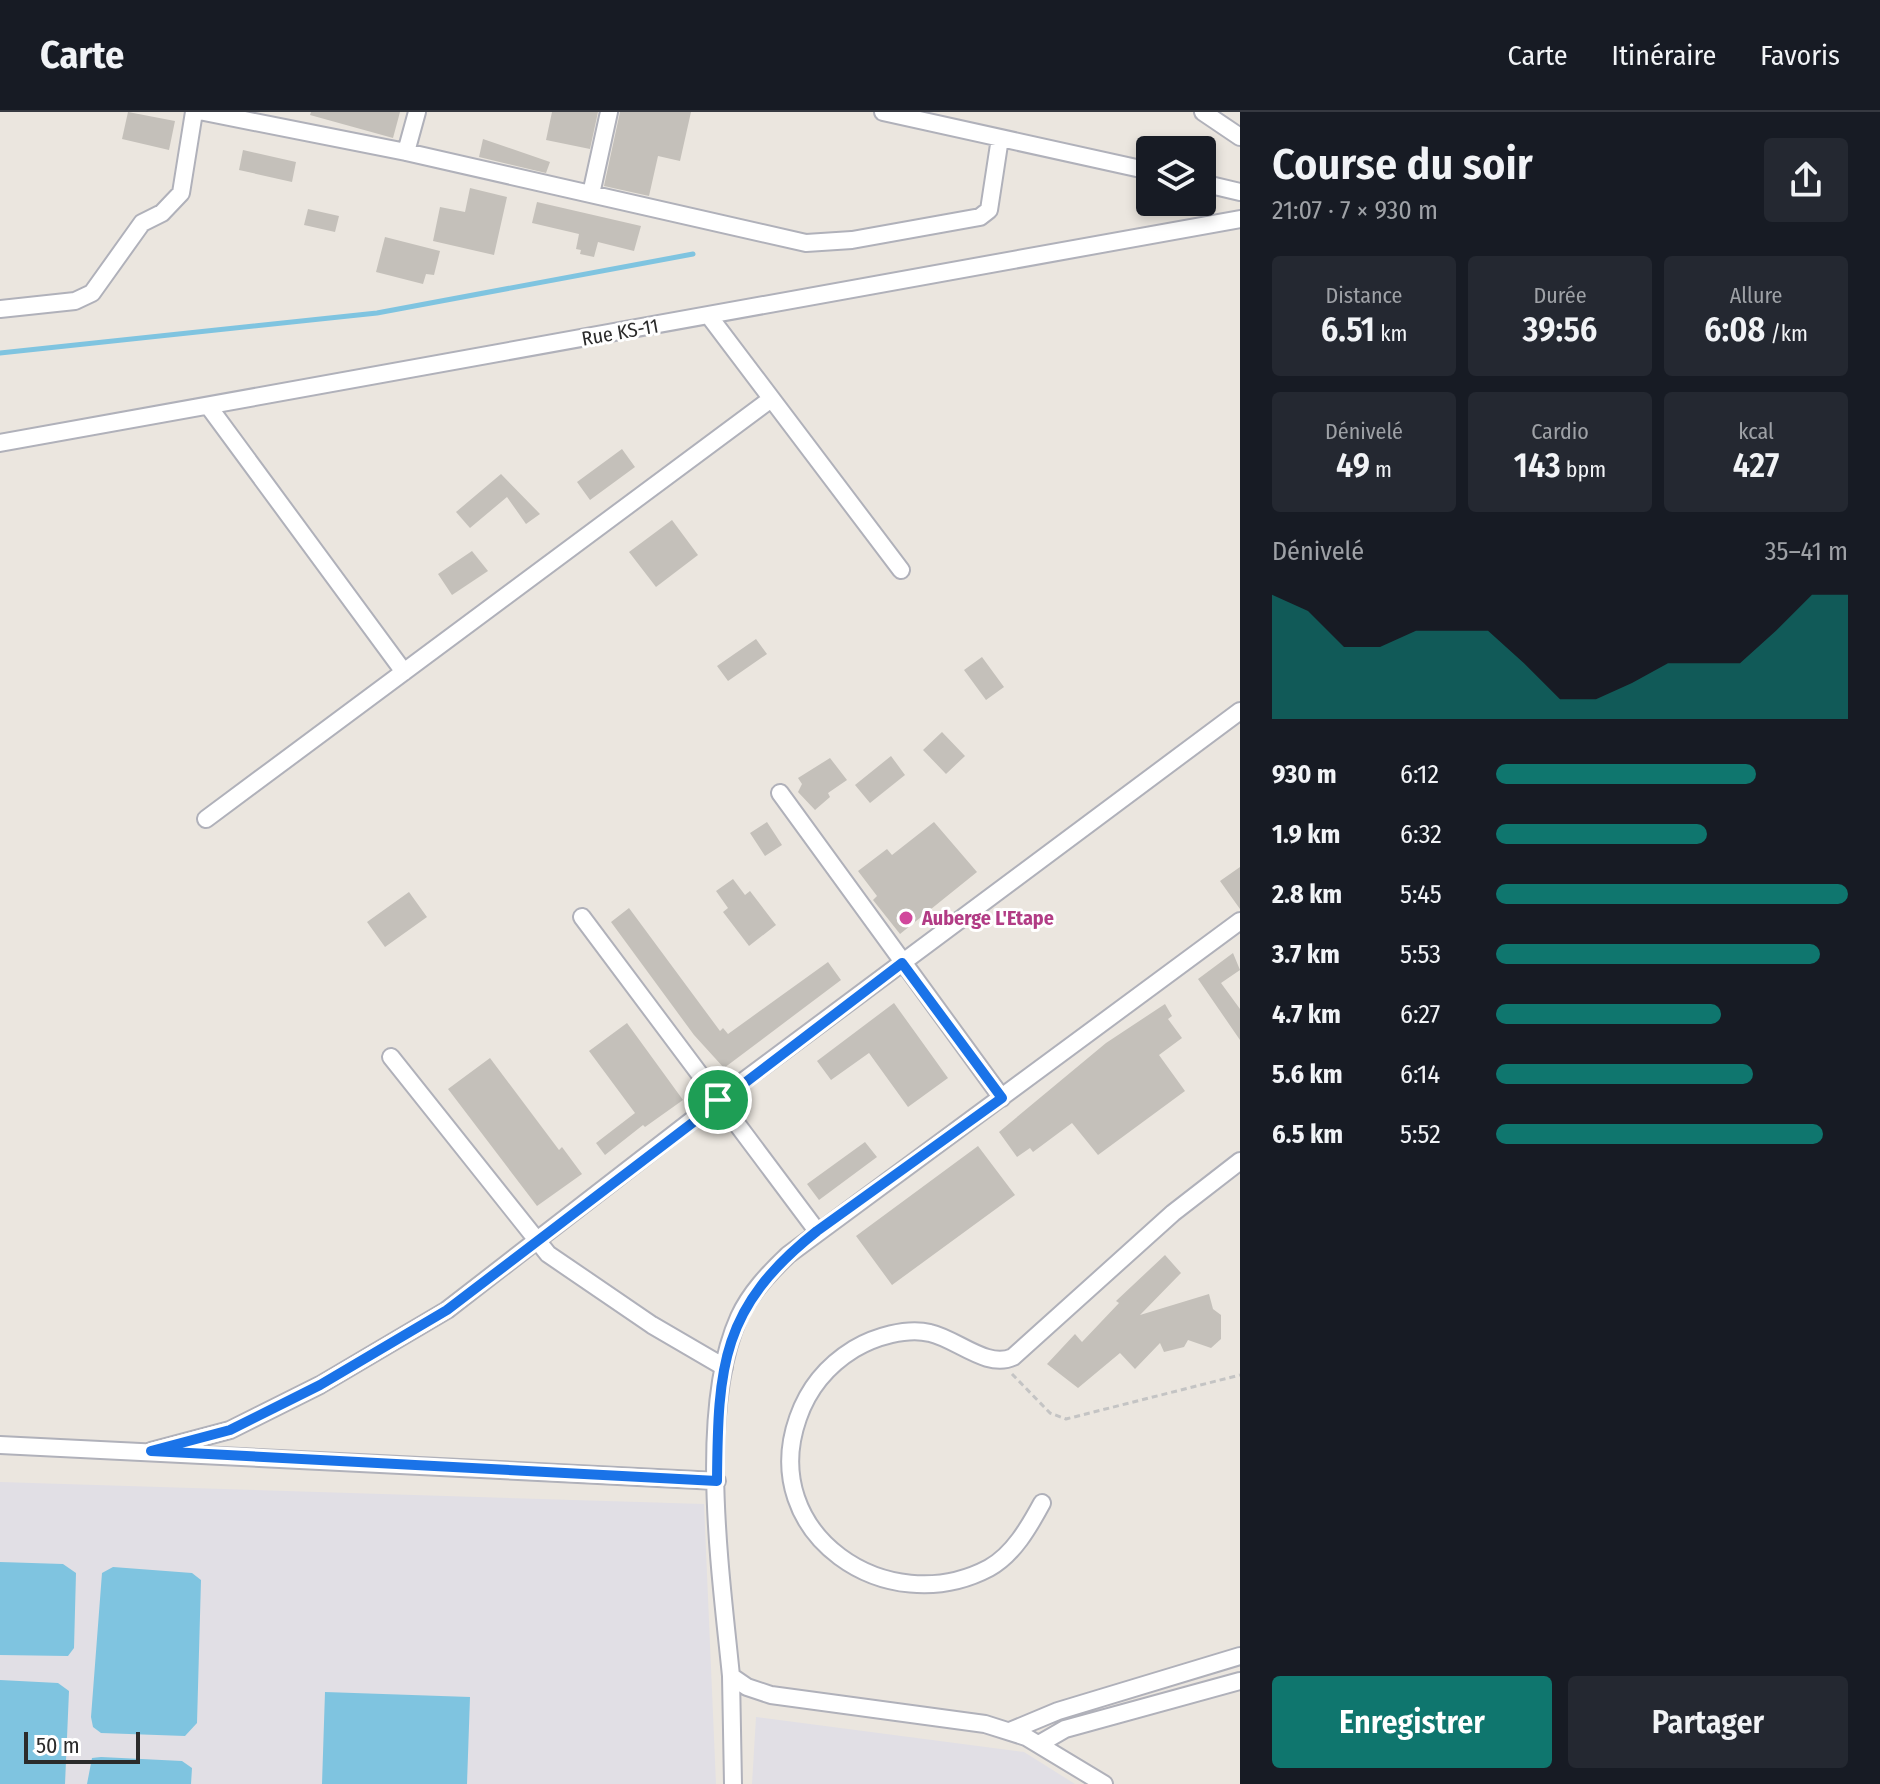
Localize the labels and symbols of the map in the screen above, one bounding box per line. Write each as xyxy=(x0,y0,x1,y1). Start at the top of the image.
street label: Rue KS-11 xyxy=(580,313,660,351)
place label: Auberge L'Etape xyxy=(921,906,1054,930)
marker: Auberge L'Etape xyxy=(897,909,915,927)
pin xyxy=(684,1066,752,1134)
scale bar xyxy=(24,1728,140,1764)

